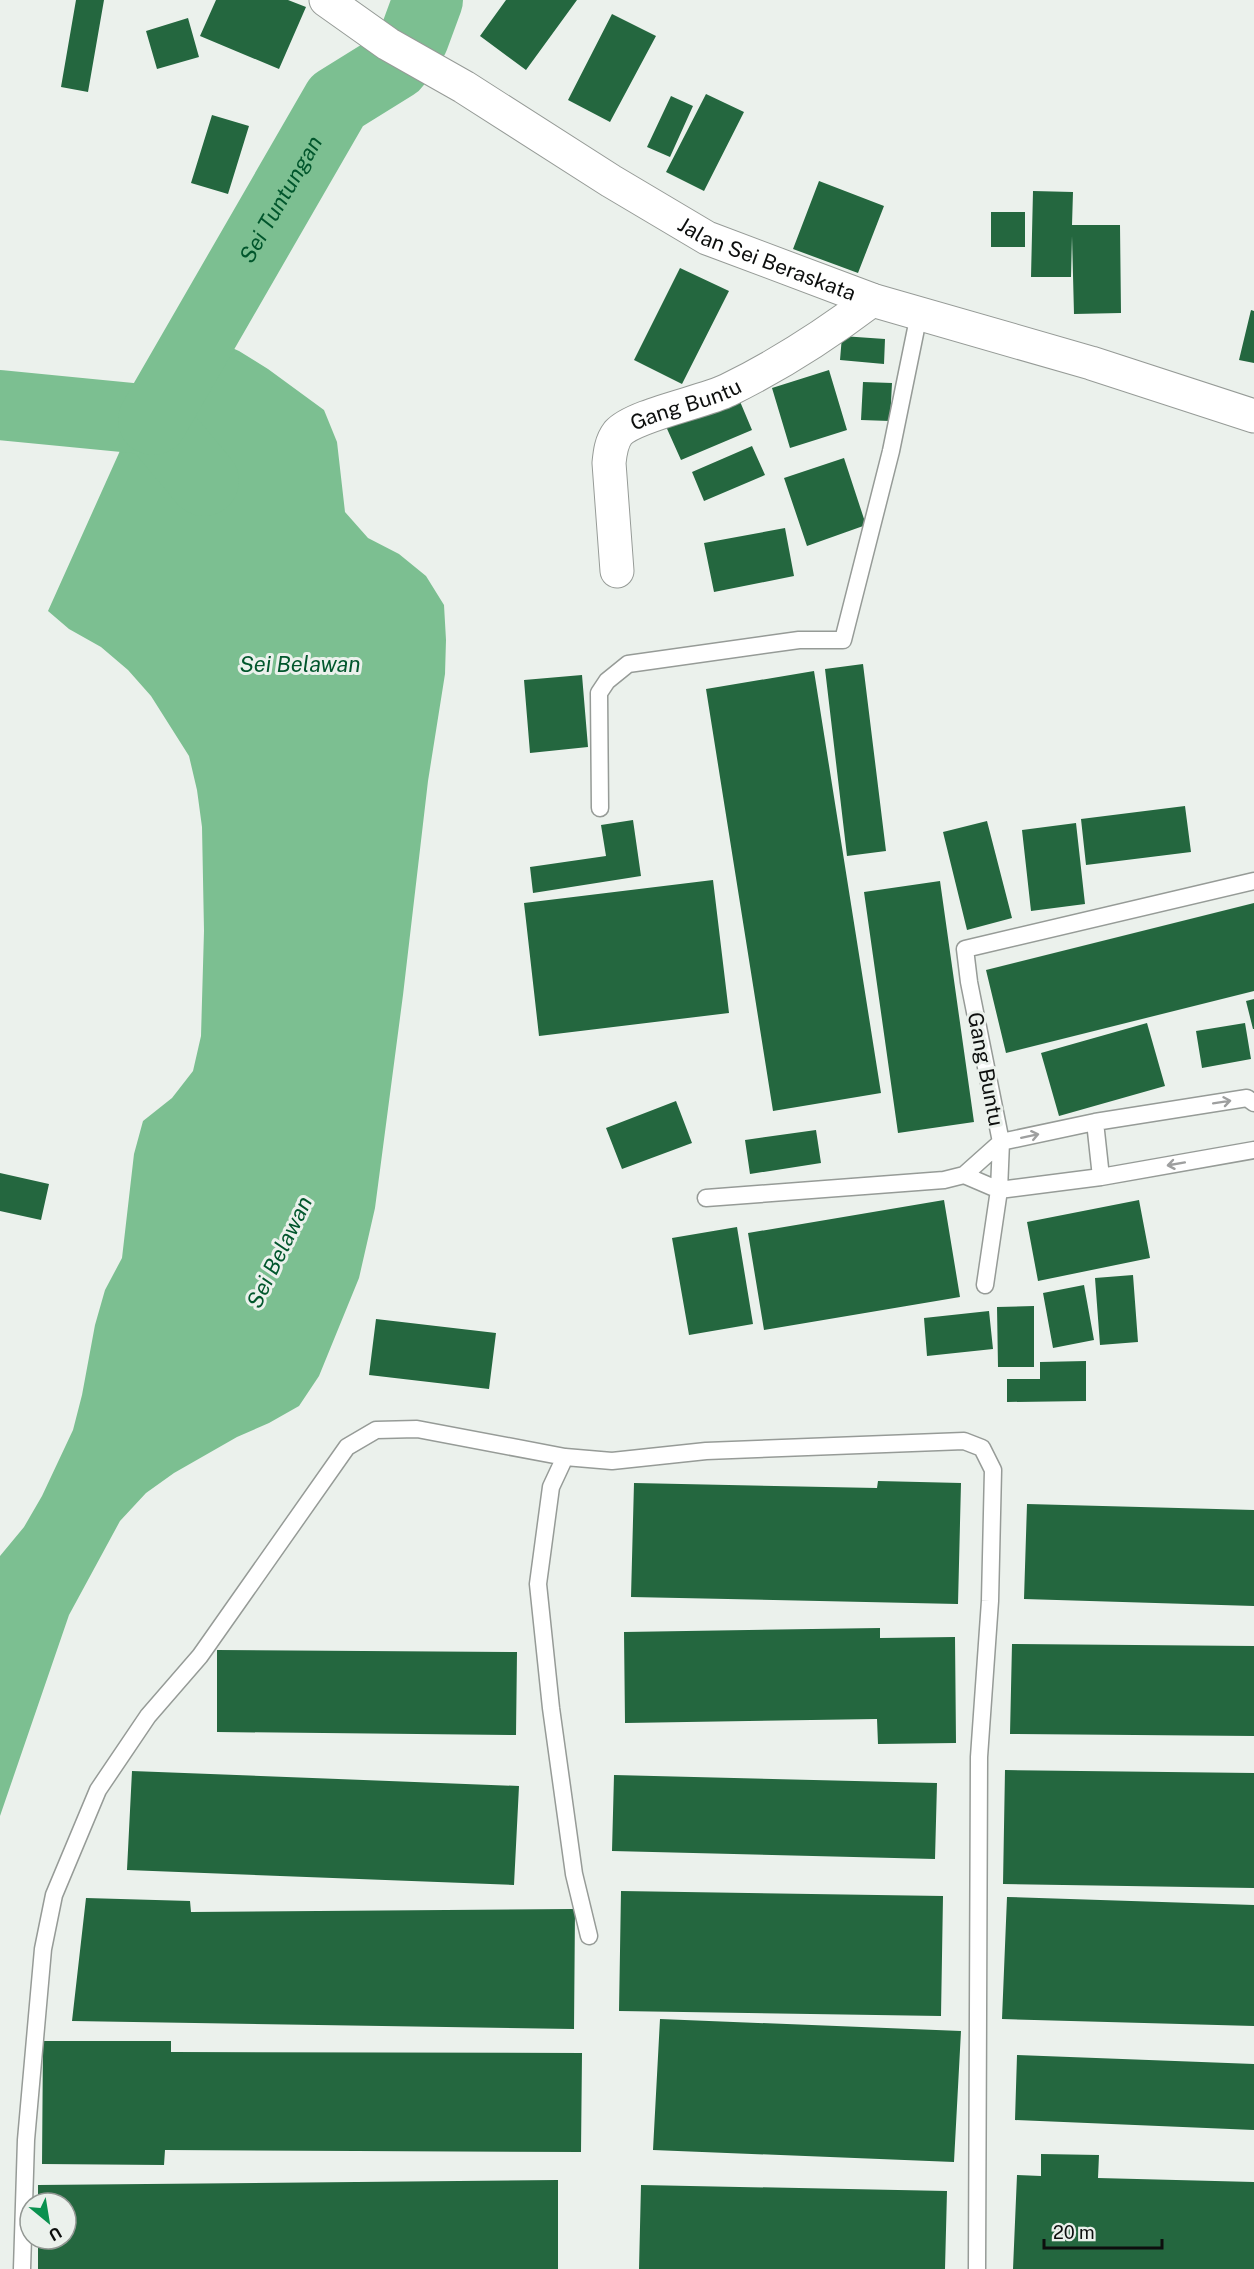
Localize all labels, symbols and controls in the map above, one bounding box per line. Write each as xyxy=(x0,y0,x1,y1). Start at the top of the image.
water label: Sei Tuntungan xyxy=(234,131,327,267)
street label: Jalan Sei Beraskata xyxy=(674,211,860,305)
street label: Gang Buntu xyxy=(626,373,745,435)
water label: Sei Belawan xyxy=(239,651,361,677)
street label: Gang Buntu xyxy=(963,1010,1009,1128)
one-way arrow xyxy=(1211,1097,1231,1108)
one-way arrow xyxy=(1019,1130,1039,1141)
one-way arrow xyxy=(1166,1159,1186,1170)
water label: Sei Belawan xyxy=(241,1192,317,1312)
north arrow xyxy=(18,2191,78,2251)
scale bar xyxy=(1044,2212,1162,2250)
text: U xyxy=(45,2222,65,2245)
text: 20 m xyxy=(1053,2222,1095,2243)

